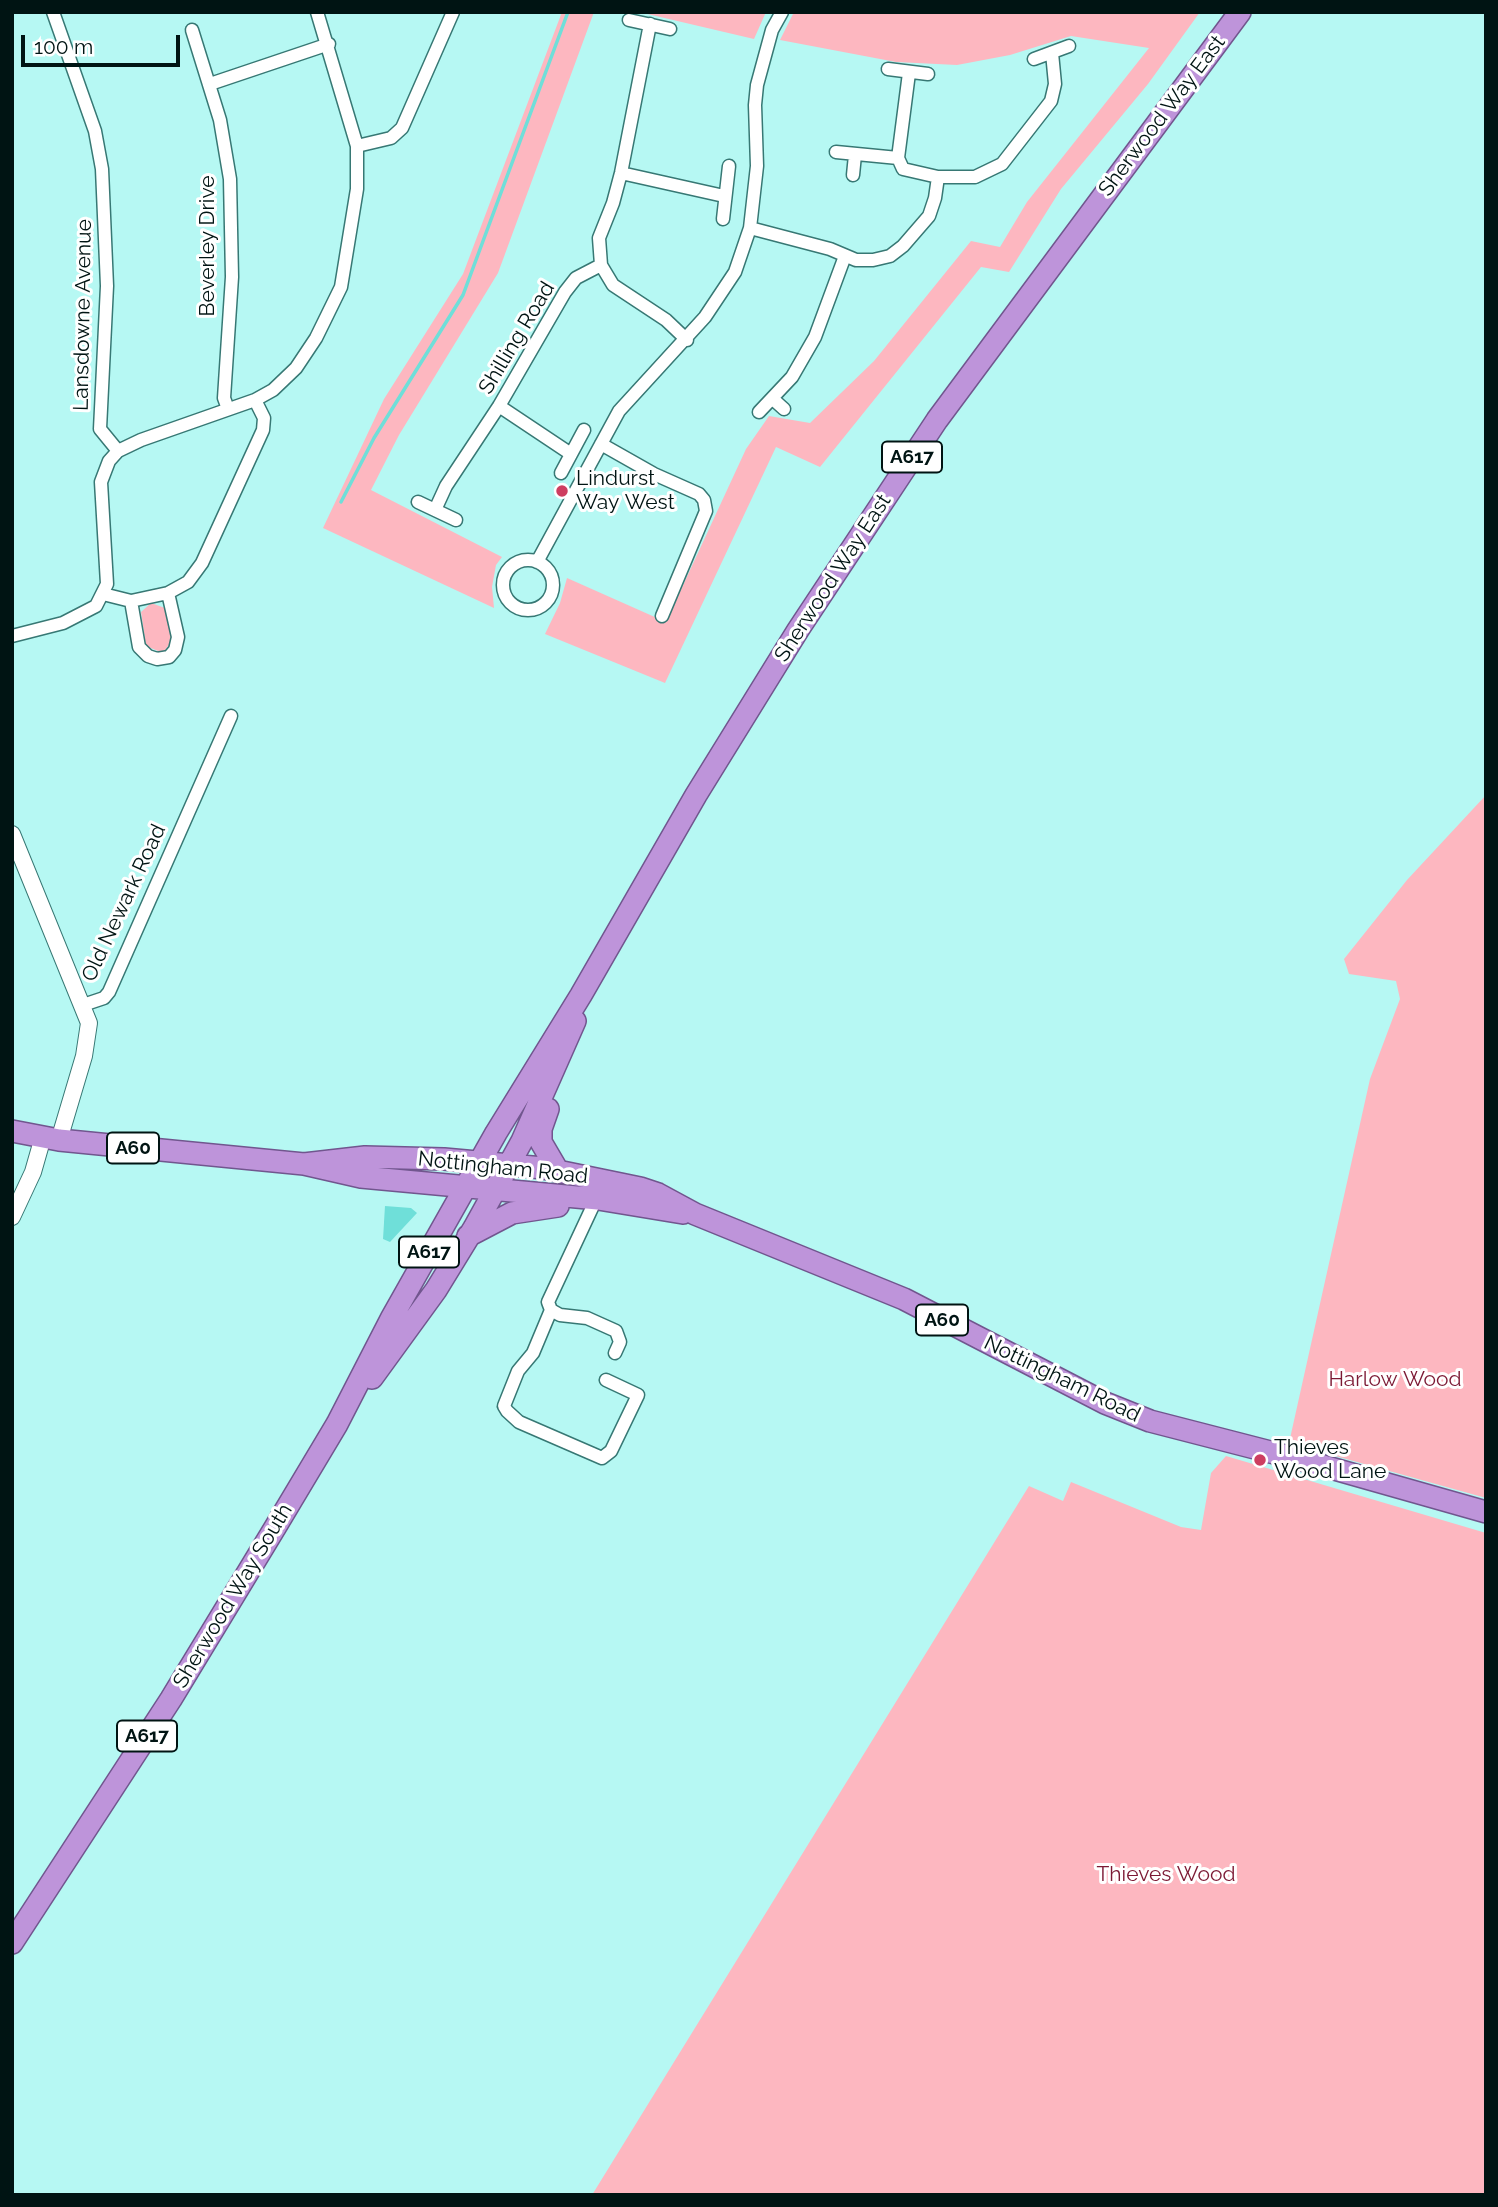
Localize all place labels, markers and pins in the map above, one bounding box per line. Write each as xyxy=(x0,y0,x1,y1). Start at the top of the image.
place label: Lindurst Way West xyxy=(576,466,675,516)
marker: Lindurst Way West xyxy=(554,483,570,499)
place label: Thieves Wood Lane xyxy=(1274,1435,1386,1485)
marker: Thieves Wood Lane xyxy=(1252,1452,1268,1468)

